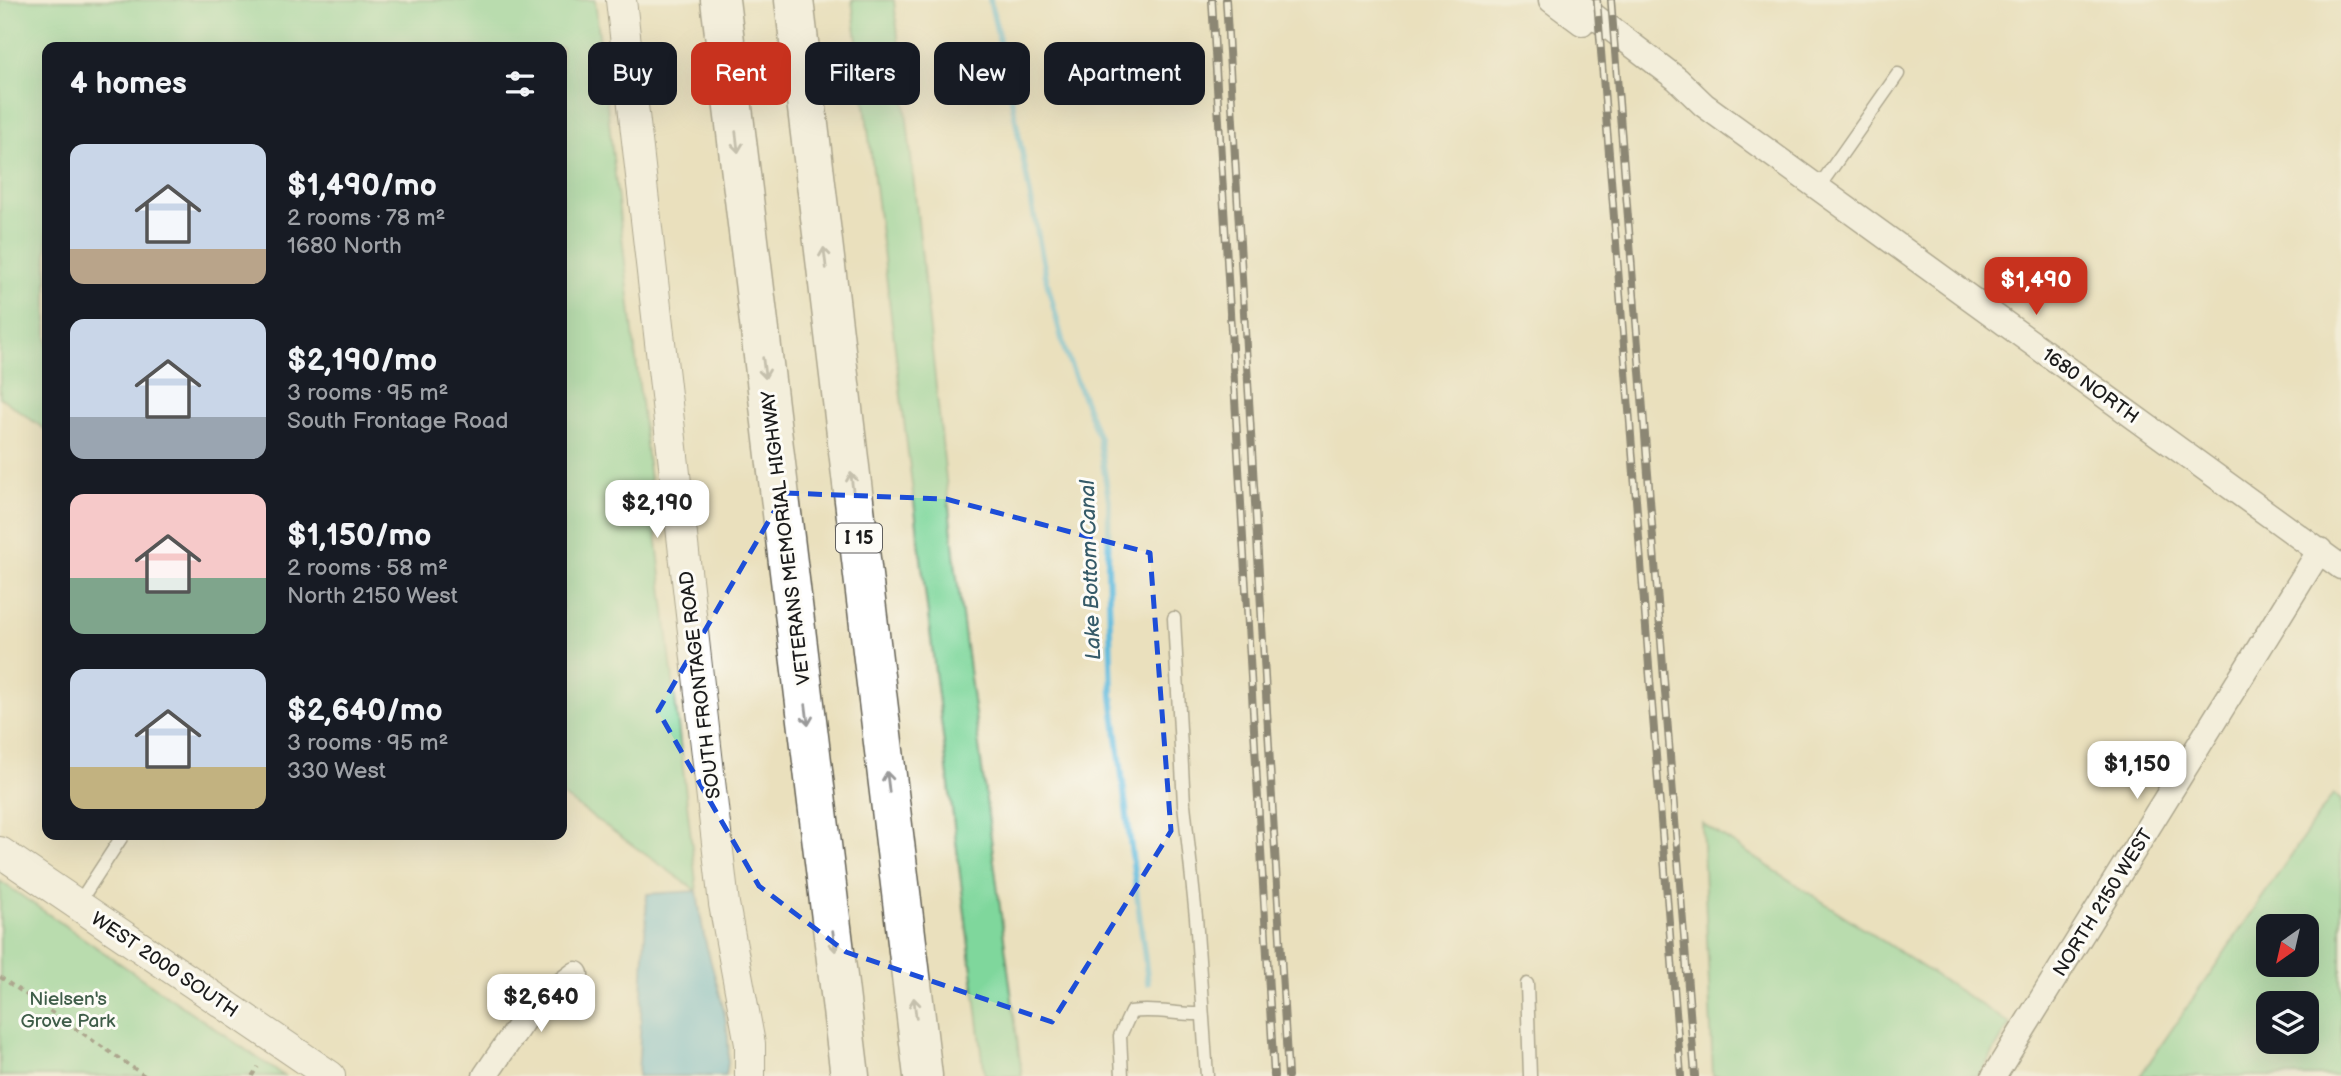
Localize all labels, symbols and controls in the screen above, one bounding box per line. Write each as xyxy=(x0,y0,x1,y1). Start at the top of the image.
chip: Buy xyxy=(588,42,677,105)
chip: Rent xyxy=(691,42,791,105)
chip: Filters xyxy=(805,42,920,105)
chip: New xyxy=(934,42,1030,105)
chip: Apartment xyxy=(1044,42,1205,105)
icon: filters xyxy=(501,65,539,103)
text: 4 homes xyxy=(70,66,187,102)
one-way arrow xyxy=(731,130,744,153)
text: $1,490/mo xyxy=(287,168,437,204)
icon: home xyxy=(126,172,210,256)
text: 2 rooms · 78 m² xyxy=(287,204,445,232)
text: 1680 North xyxy=(287,232,402,260)
one-way arrow xyxy=(819,247,832,269)
pin: $1,490 xyxy=(1979,258,2093,317)
text: $1,490 xyxy=(2000,266,2072,294)
text: $2,190/mo xyxy=(287,343,437,379)
street label: 1680 NORTH xyxy=(2037,343,2143,429)
icon: home xyxy=(126,347,210,431)
one-way arrow xyxy=(758,356,771,379)
text: 3 rooms · 95 m² xyxy=(287,379,448,407)
street label: VETERANS MEMORIAL HIGHWAY xyxy=(757,389,816,686)
text: South Frontage Road xyxy=(287,407,508,435)
one-way arrow xyxy=(846,473,859,495)
water label: Lake Bottom Canal xyxy=(1075,478,1106,660)
pin: $2,190 xyxy=(600,480,714,540)
text: $2,190 xyxy=(621,489,693,517)
text: $1,150/mo xyxy=(287,518,431,554)
icon: home xyxy=(126,522,210,606)
road number: I 15 xyxy=(836,524,882,552)
text: 2 rooms · 58 m² xyxy=(287,554,448,582)
street label: SOUTH FRONTAGE ROAD xyxy=(675,570,726,800)
text: North 2150 West xyxy=(287,582,458,610)
text: $2,640/mo xyxy=(287,693,443,729)
icon: home xyxy=(126,697,210,781)
one-way arrow xyxy=(800,703,813,726)
text: 3 rooms · 95 m² xyxy=(287,729,448,757)
pin: $1,150 xyxy=(2080,742,2194,801)
text: $1,150 xyxy=(2103,750,2171,778)
text: 330 West xyxy=(287,757,386,785)
one-way arrow xyxy=(882,772,895,794)
street label: NORTH 2150 WEST xyxy=(2049,824,2158,981)
street label: WEST 2000 SOUTH xyxy=(86,908,242,1023)
north arrow xyxy=(2256,914,2319,976)
map controls xyxy=(2256,914,2319,1054)
one-way arrow xyxy=(827,929,840,952)
pin: $2,640 xyxy=(484,974,598,1034)
text: $2,640 xyxy=(503,983,579,1011)
park label: Nielsen's Grove Park xyxy=(21,988,116,1033)
button: layers xyxy=(2256,991,2319,1054)
one-way arrow xyxy=(909,997,922,1020)

